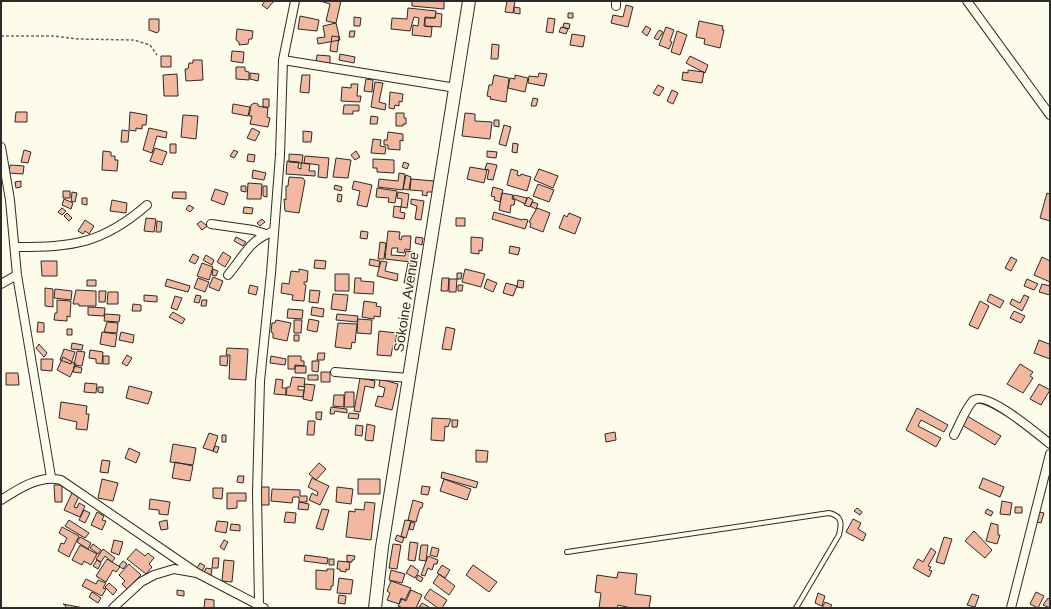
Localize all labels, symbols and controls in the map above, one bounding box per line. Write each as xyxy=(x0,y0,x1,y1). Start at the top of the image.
street label: Sokoine Avenue xyxy=(390,251,422,353)

